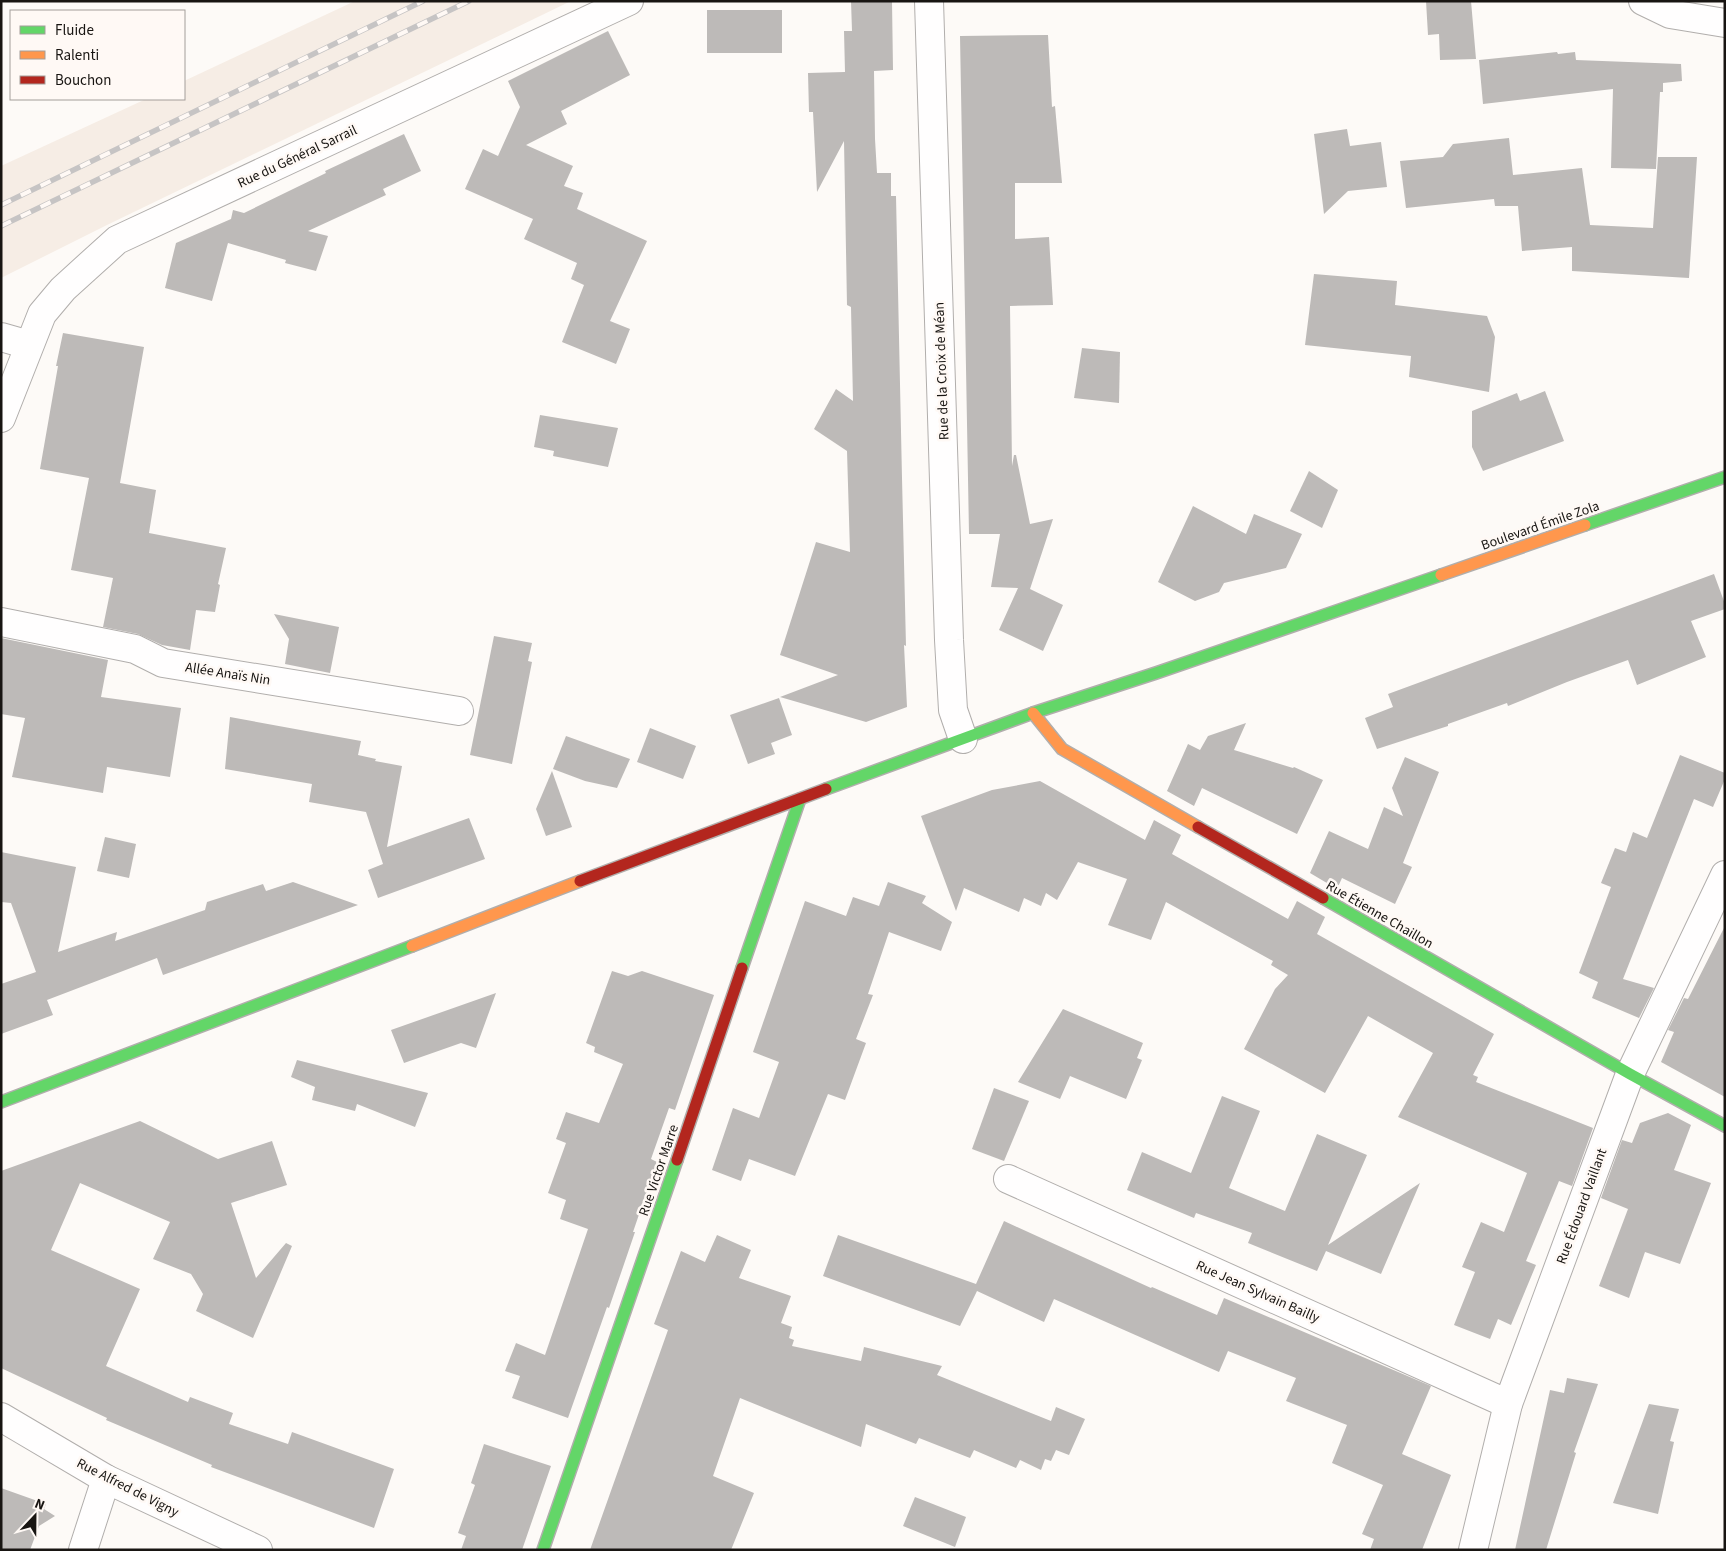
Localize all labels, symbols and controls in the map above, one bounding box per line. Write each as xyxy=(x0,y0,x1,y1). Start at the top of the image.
legend xyxy=(10,10,185,100)
text: Fluide xyxy=(55,20,94,41)
text: Ralenti xyxy=(55,45,99,66)
text: Bouchon xyxy=(55,70,111,91)
street label: Rue du Général Sarrail xyxy=(234,120,361,193)
street label: Rue de la Croix de Méan xyxy=(930,302,954,440)
street label: Boulevard Émile Zola xyxy=(1479,496,1602,556)
street label: Allée Anaïs Nin xyxy=(184,657,272,691)
street label: Rue Étienne Chaillon xyxy=(1322,876,1437,954)
street label: Rue Victor Marre xyxy=(634,1122,684,1219)
street label: Rue Édouard Vaillant xyxy=(1552,1145,1612,1267)
street label: Rue Jean Sylvain Bailly xyxy=(1193,1256,1323,1328)
street label: Rue Alfred de Vigny xyxy=(73,1454,182,1522)
north arrow xyxy=(10,1491,60,1541)
text: N xyxy=(31,1494,48,1516)

